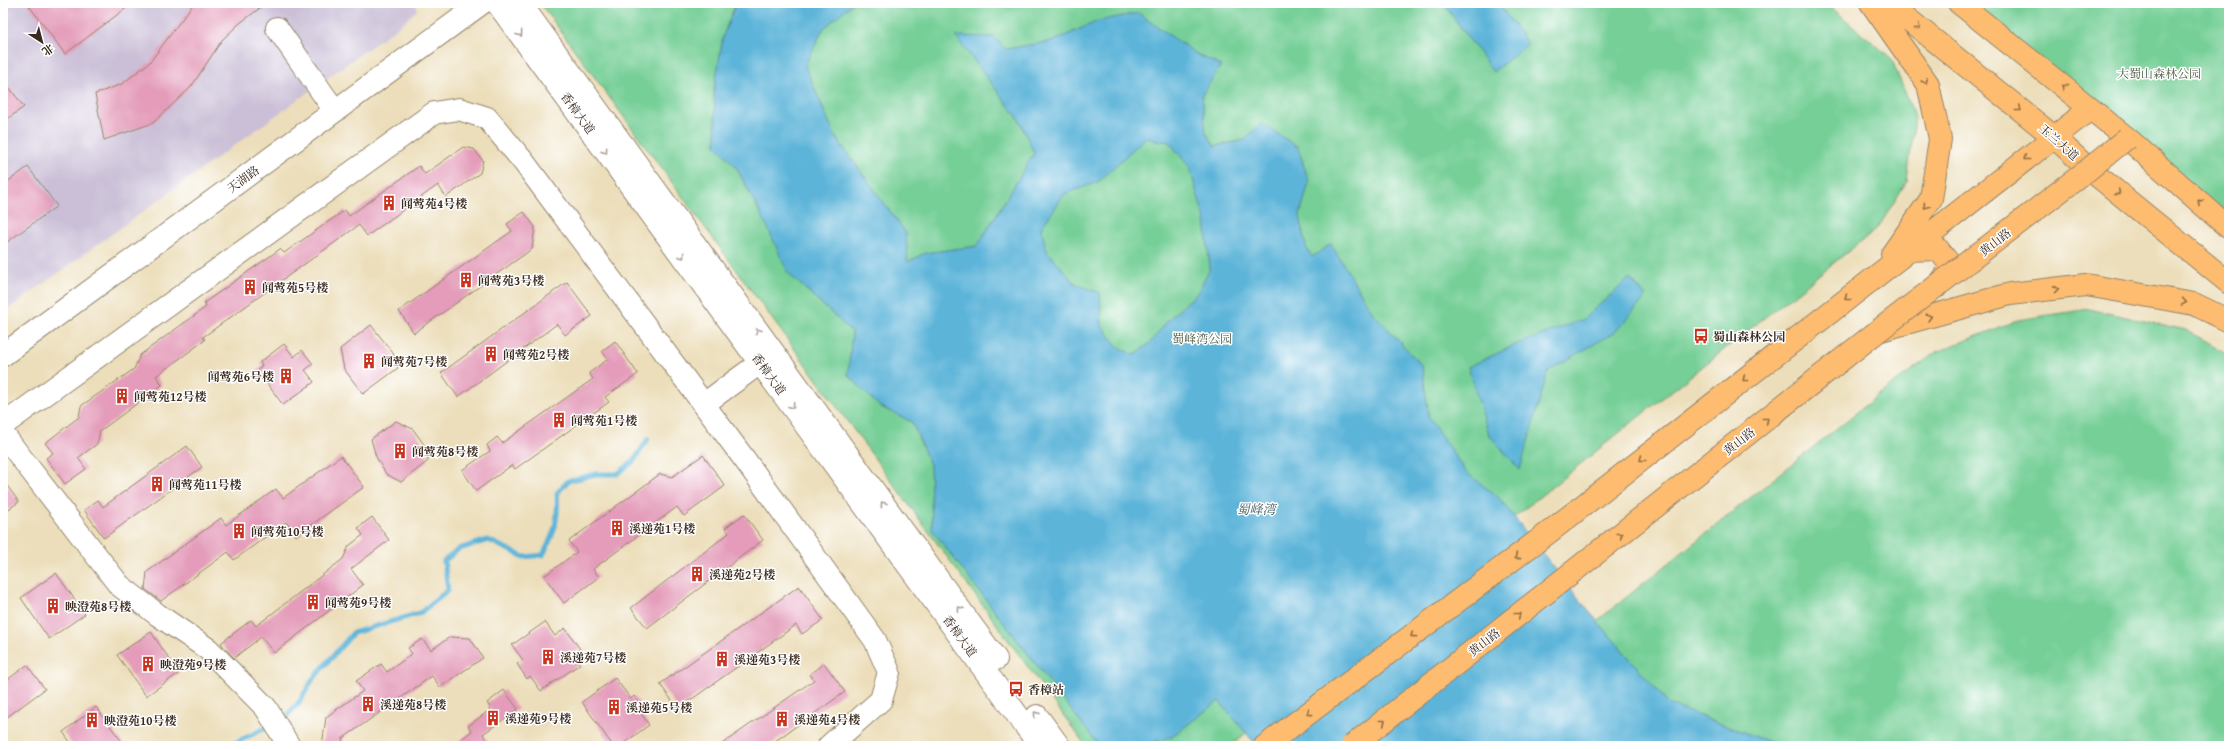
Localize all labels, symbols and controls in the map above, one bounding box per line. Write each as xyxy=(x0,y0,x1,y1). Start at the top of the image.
north arrow xyxy=(22,22,62,62)
one-way arrow xyxy=(1914,23,1921,30)
one-way arrow xyxy=(515,30,522,37)
text: 北 xyxy=(39,40,57,60)
park label: 大蜀山森林公园 xyxy=(2117,65,2201,82)
one-way arrow xyxy=(1920,77,1927,84)
one-way arrow xyxy=(2061,85,2068,92)
street label: 香樟大道 xyxy=(557,89,599,137)
one-way arrow xyxy=(2015,104,2022,111)
street label: 玉兰大道 xyxy=(2035,120,2083,164)
one-way arrow xyxy=(600,146,607,153)
one-way arrow xyxy=(2024,153,2031,160)
street label: 天湖路 xyxy=(223,162,263,196)
one-way arrow xyxy=(2114,188,2121,195)
building icon: 闻莺苑4号楼 xyxy=(380,194,398,212)
place label: 闻莺苑4号楼 xyxy=(401,195,467,212)
one-way arrow xyxy=(2197,200,2205,207)
one-way arrow xyxy=(1924,202,1931,209)
street label: 黄山路 xyxy=(1976,224,2014,260)
one-way arrow xyxy=(677,251,684,258)
building icon: 闻莺苑3号楼 xyxy=(457,271,475,289)
place label: 闻莺苑3号楼 xyxy=(478,272,544,289)
building icon: 闻莺苑5号楼 xyxy=(241,278,259,296)
place label: 闻莺苑5号楼 xyxy=(262,279,328,296)
one-way arrow xyxy=(2053,285,2059,294)
one-way arrow xyxy=(1844,294,1851,301)
one-way arrow xyxy=(2181,297,2187,306)
one-way arrow xyxy=(1925,313,1932,322)
bus stop icon: 蜀山森林公园 xyxy=(1692,327,1710,345)
one-way arrow xyxy=(756,328,763,335)
place label: 蜀山森林公园 xyxy=(1713,328,1785,345)
park label: 蜀峰湾公园 xyxy=(1172,330,1232,347)
building icon: 闻莺苑2号楼 xyxy=(482,345,500,363)
place label: 闻莺苑2号楼 xyxy=(503,346,569,363)
street label: 香樟大道 xyxy=(748,350,790,398)
building icon: 闻莺苑7号楼 xyxy=(360,352,378,370)
place label: 闻莺苑7号楼 xyxy=(381,353,447,370)
building icon: 闻莺苑6号楼 xyxy=(277,367,295,385)
place label: 闻莺苑6号楼 xyxy=(208,368,274,385)
one-way arrow xyxy=(1742,374,1749,381)
building icon: 闻莺苑12号楼 xyxy=(113,387,131,405)
place label: 闻莺苑12号楼 xyxy=(134,388,206,405)
one-way arrow xyxy=(787,401,794,408)
building icon: 闻莺苑1号楼 xyxy=(550,411,568,429)
place label: 闻莺苑1号楼 xyxy=(571,412,637,429)
one-way arrow xyxy=(1761,417,1768,424)
street label: 黄山路 xyxy=(1720,423,1758,459)
building icon: 闻莺苑8号楼 xyxy=(391,442,409,460)
place label: 闻莺苑8号楼 xyxy=(412,443,478,460)
one-way arrow xyxy=(1640,454,1647,461)
building icon: 闻莺苑11号楼 xyxy=(148,475,166,493)
place label: 闻莺苑11号楼 xyxy=(169,476,241,493)
water label: 蜀峰湾 xyxy=(1236,500,1277,519)
one-way arrow xyxy=(880,501,888,508)
building icon: 溪递苑1号楼 xyxy=(608,519,626,537)
place label: 溪递苑1号楼 xyxy=(629,520,695,537)
building icon: 闻莺苑10号楼 xyxy=(230,522,248,540)
place label: 闻莺苑10号楼 xyxy=(251,523,323,540)
one-way arrow xyxy=(1615,533,1622,540)
one-way arrow xyxy=(1514,552,1521,559)
building icon: 溪递苑2号楼 xyxy=(688,565,706,583)
place label: 溪递苑2号楼 xyxy=(709,566,775,583)
building icon: 闻莺苑9号楼 xyxy=(304,593,322,611)
place label: 闻莺苑9号楼 xyxy=(325,594,391,611)
building icon: 映澄苑8号楼 xyxy=(44,597,62,615)
place label: 映澄苑8号楼 xyxy=(65,598,131,615)
one-way arrow xyxy=(957,606,965,613)
street label: 香樟大道 xyxy=(939,612,981,660)
one-way arrow xyxy=(1513,613,1520,620)
street label: 黄山路 xyxy=(1465,624,1503,660)
one-way arrow xyxy=(1410,630,1417,638)
building icon: 溪递苑7号楼 xyxy=(539,648,557,666)
place label: 溪递苑7号楼 xyxy=(560,649,626,666)
building icon: 溪递苑3号楼 xyxy=(713,650,731,668)
place label: 溪递苑3号楼 xyxy=(734,651,800,668)
building icon: 映澄苑9号楼 xyxy=(139,655,157,673)
place label: 映澄苑9号楼 xyxy=(160,656,226,673)
bus stop icon: 香樟站 xyxy=(1007,680,1025,698)
place label: 香樟站 xyxy=(1028,681,1064,698)
building icon: 溪递苑8号楼 xyxy=(359,695,377,713)
place label: 溪递苑8号楼 xyxy=(380,696,446,713)
building icon: 溪递苑5号楼 xyxy=(605,698,623,716)
place label: 溪递苑5号楼 xyxy=(626,699,692,716)
one-way arrow xyxy=(1307,708,1314,715)
building icon: 溪递苑9号楼 xyxy=(484,709,502,727)
place label: 溪递苑9号楼 xyxy=(505,710,571,727)
building icon: 溪递苑4号楼 xyxy=(773,710,791,728)
building icon: 映澄苑10号楼 xyxy=(83,711,101,729)
place label: 溪递苑4号楼 xyxy=(794,711,860,728)
place label: 映澄苑10号楼 xyxy=(104,712,176,729)
one-way arrow xyxy=(1034,712,1041,719)
one-way arrow xyxy=(1378,720,1385,727)

